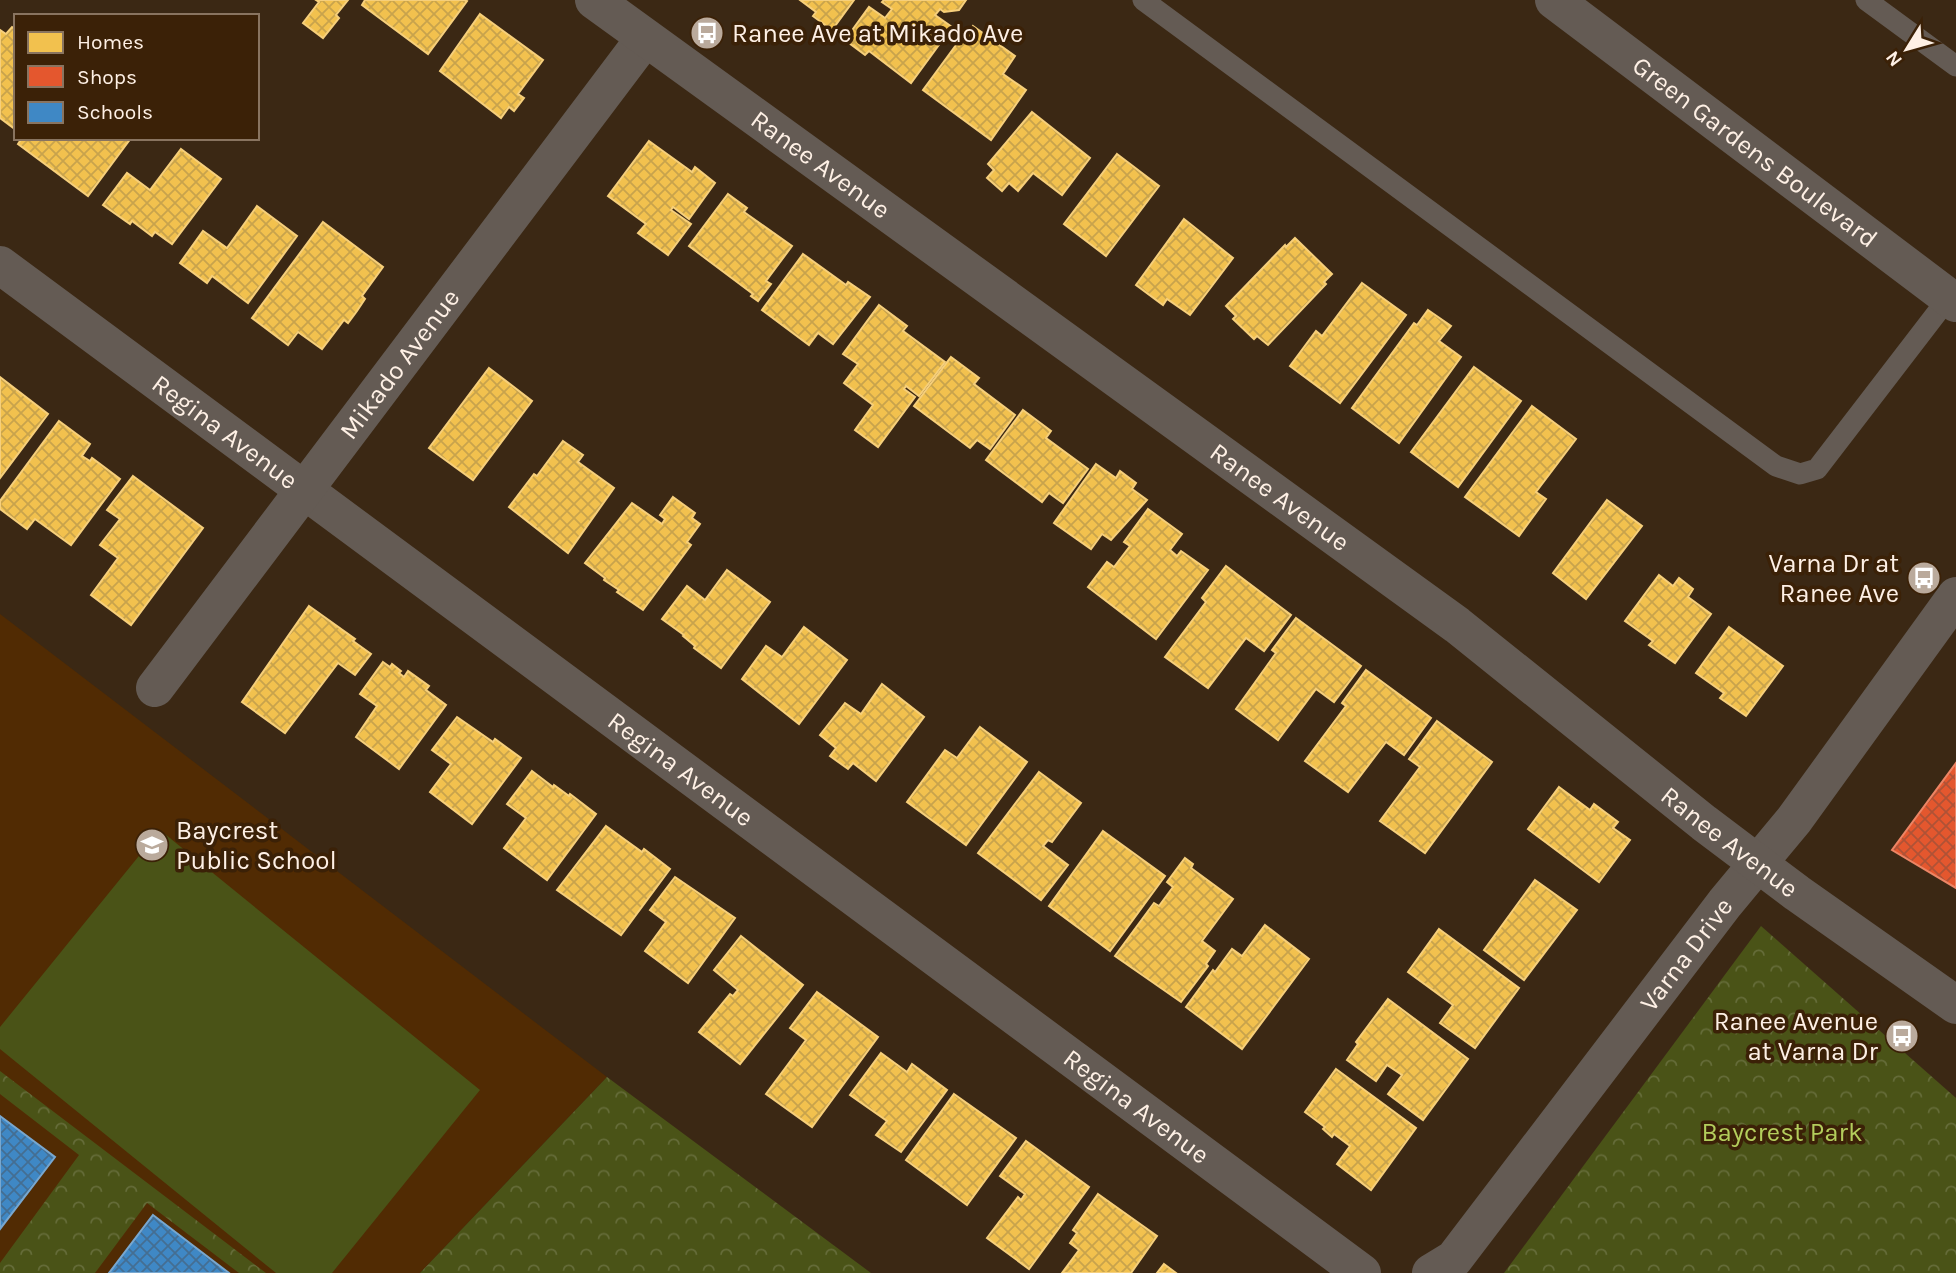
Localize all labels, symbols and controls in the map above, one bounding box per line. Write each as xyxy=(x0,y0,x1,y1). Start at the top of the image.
legend xyxy=(14,14,259,140)
bus stop icon: Ranee Ave at Mikado Ave xyxy=(688,14,726,52)
north arrow xyxy=(1872,14,1942,84)
place label: Ranee Ave at Mikado Ave xyxy=(732,18,1023,49)
text: Homes xyxy=(77,30,144,54)
text: N xyxy=(1881,47,1907,71)
street label: Green Gardens Boulevard xyxy=(1627,49,1884,254)
text: Shops xyxy=(77,65,137,89)
text: Schools xyxy=(77,100,153,124)
street label: Ranee Avenue xyxy=(745,103,896,225)
street label: Mikado Avenue xyxy=(333,283,466,445)
street label: Regina Avenue xyxy=(146,367,304,496)
street label: Ranee Avenue xyxy=(1204,436,1356,558)
place label: Varna Dr at Ranee Ave xyxy=(1768,548,1899,609)
bus stop icon: Varna Dr at Ranee Ave xyxy=(1905,559,1943,597)
street label: Regina Avenue xyxy=(602,705,760,833)
street label: Ranee Avenue xyxy=(1655,779,1805,904)
place label: Baycrest Public School xyxy=(176,815,337,876)
school or university icon: Baycrest Public School xyxy=(133,826,171,864)
street label: Varna Drive xyxy=(1633,891,1739,1017)
place label: Ranee Avenue at Varna Dr xyxy=(1714,1006,1879,1067)
bus stop icon: Ranee Avenue at Varna Dr xyxy=(1883,1017,1921,1055)
street label: Regina Avenue xyxy=(1058,1042,1216,1170)
park label: Baycrest Park xyxy=(1701,1117,1863,1148)

